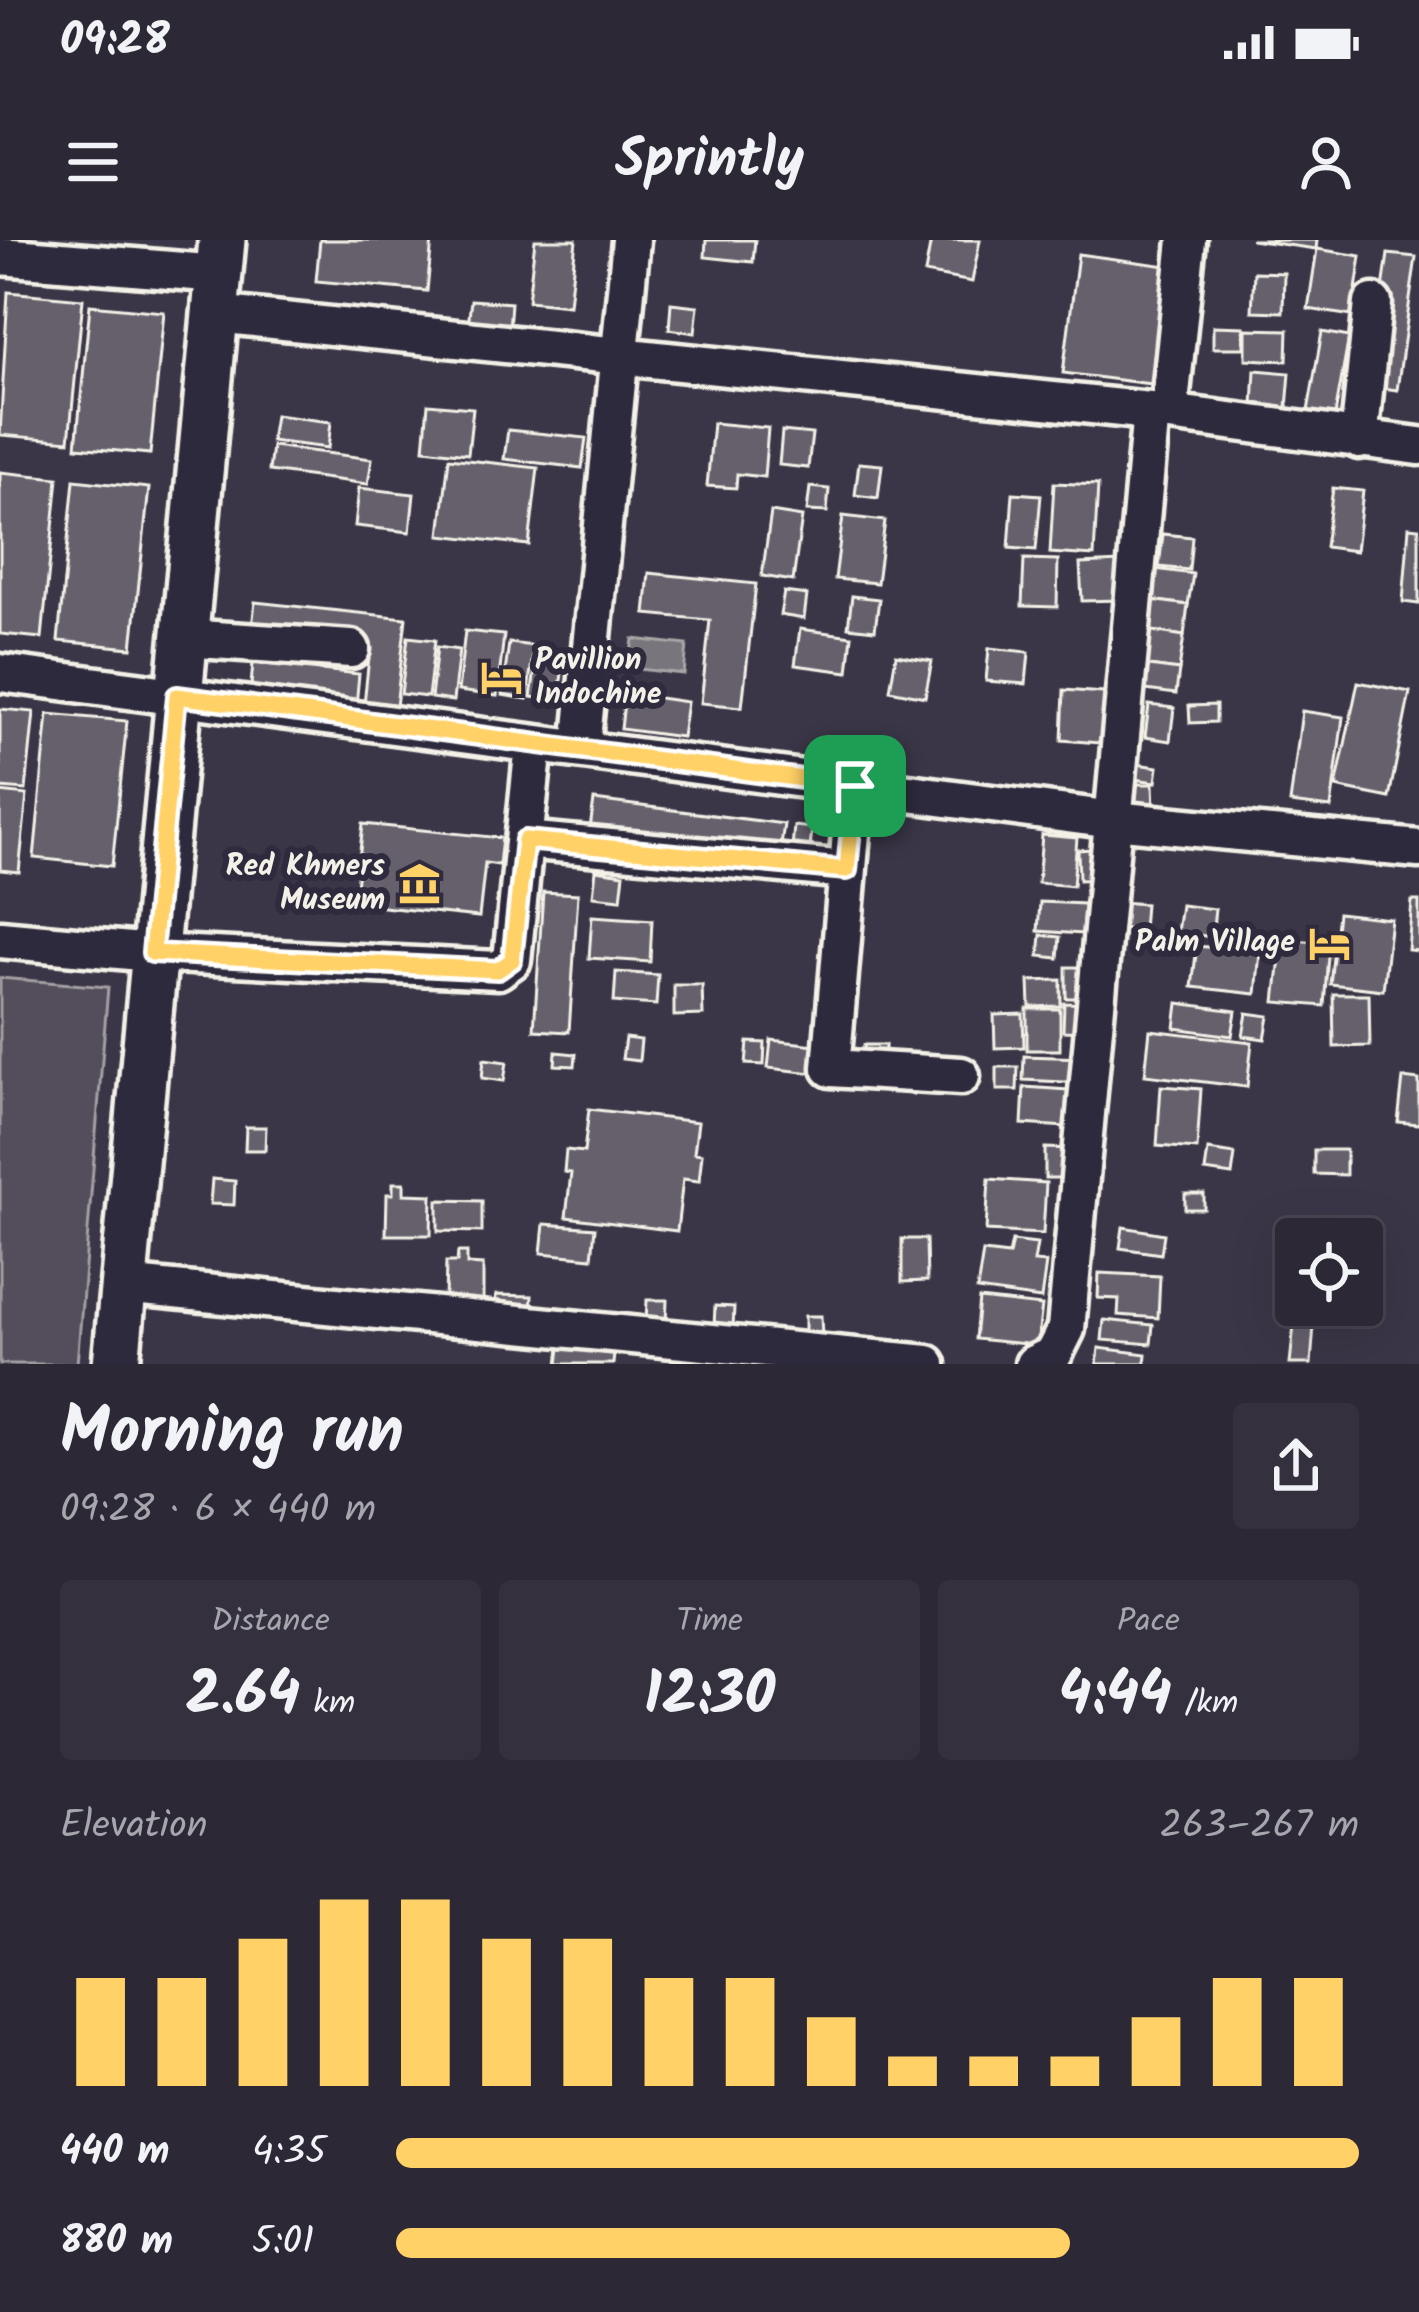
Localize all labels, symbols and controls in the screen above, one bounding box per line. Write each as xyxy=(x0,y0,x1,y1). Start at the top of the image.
text: 09:28 xyxy=(60,6,170,78)
text: Sprintly xyxy=(615,119,804,205)
icon: menu xyxy=(60,129,126,195)
icon: person xyxy=(1293,129,1359,195)
place label: Pavillion Indochine xyxy=(535,637,662,719)
hotel icon: Pavillion Indochine xyxy=(478,655,524,701)
pin xyxy=(804,735,906,837)
icon: arrive xyxy=(822,753,888,819)
place label: Red Khmers Museum xyxy=(226,843,385,925)
museum icon: Red Khmers Museum xyxy=(396,861,442,907)
place label: Palm Village xyxy=(1135,919,1295,967)
hotel icon: Palm Village xyxy=(1306,920,1352,966)
map controls xyxy=(1275,1218,1383,1326)
button: locate xyxy=(1275,1218,1383,1326)
text: Morning run xyxy=(60,1382,404,1487)
button: share xyxy=(1233,1403,1359,1529)
text: 09:28 · 6 × 440 m xyxy=(60,1480,376,1542)
text: Distance xyxy=(211,1596,330,1649)
text: Time xyxy=(676,1596,743,1649)
text: Pace xyxy=(1117,1596,1180,1649)
text: 2.64 xyxy=(186,1649,300,1745)
text: 12:30 xyxy=(644,1649,775,1745)
text: 4:44 xyxy=(1059,1649,1172,1745)
text: km xyxy=(300,1678,355,1731)
text: /km xyxy=(1172,1678,1238,1731)
text: Elevation xyxy=(60,1796,208,1858)
text: 263–267 m xyxy=(1160,1796,1359,1858)
text: 440 m xyxy=(60,2122,169,2184)
text: 4:35 xyxy=(252,2122,326,2184)
text: 880 m xyxy=(60,2212,173,2274)
text: 5:01 xyxy=(252,2212,314,2274)

